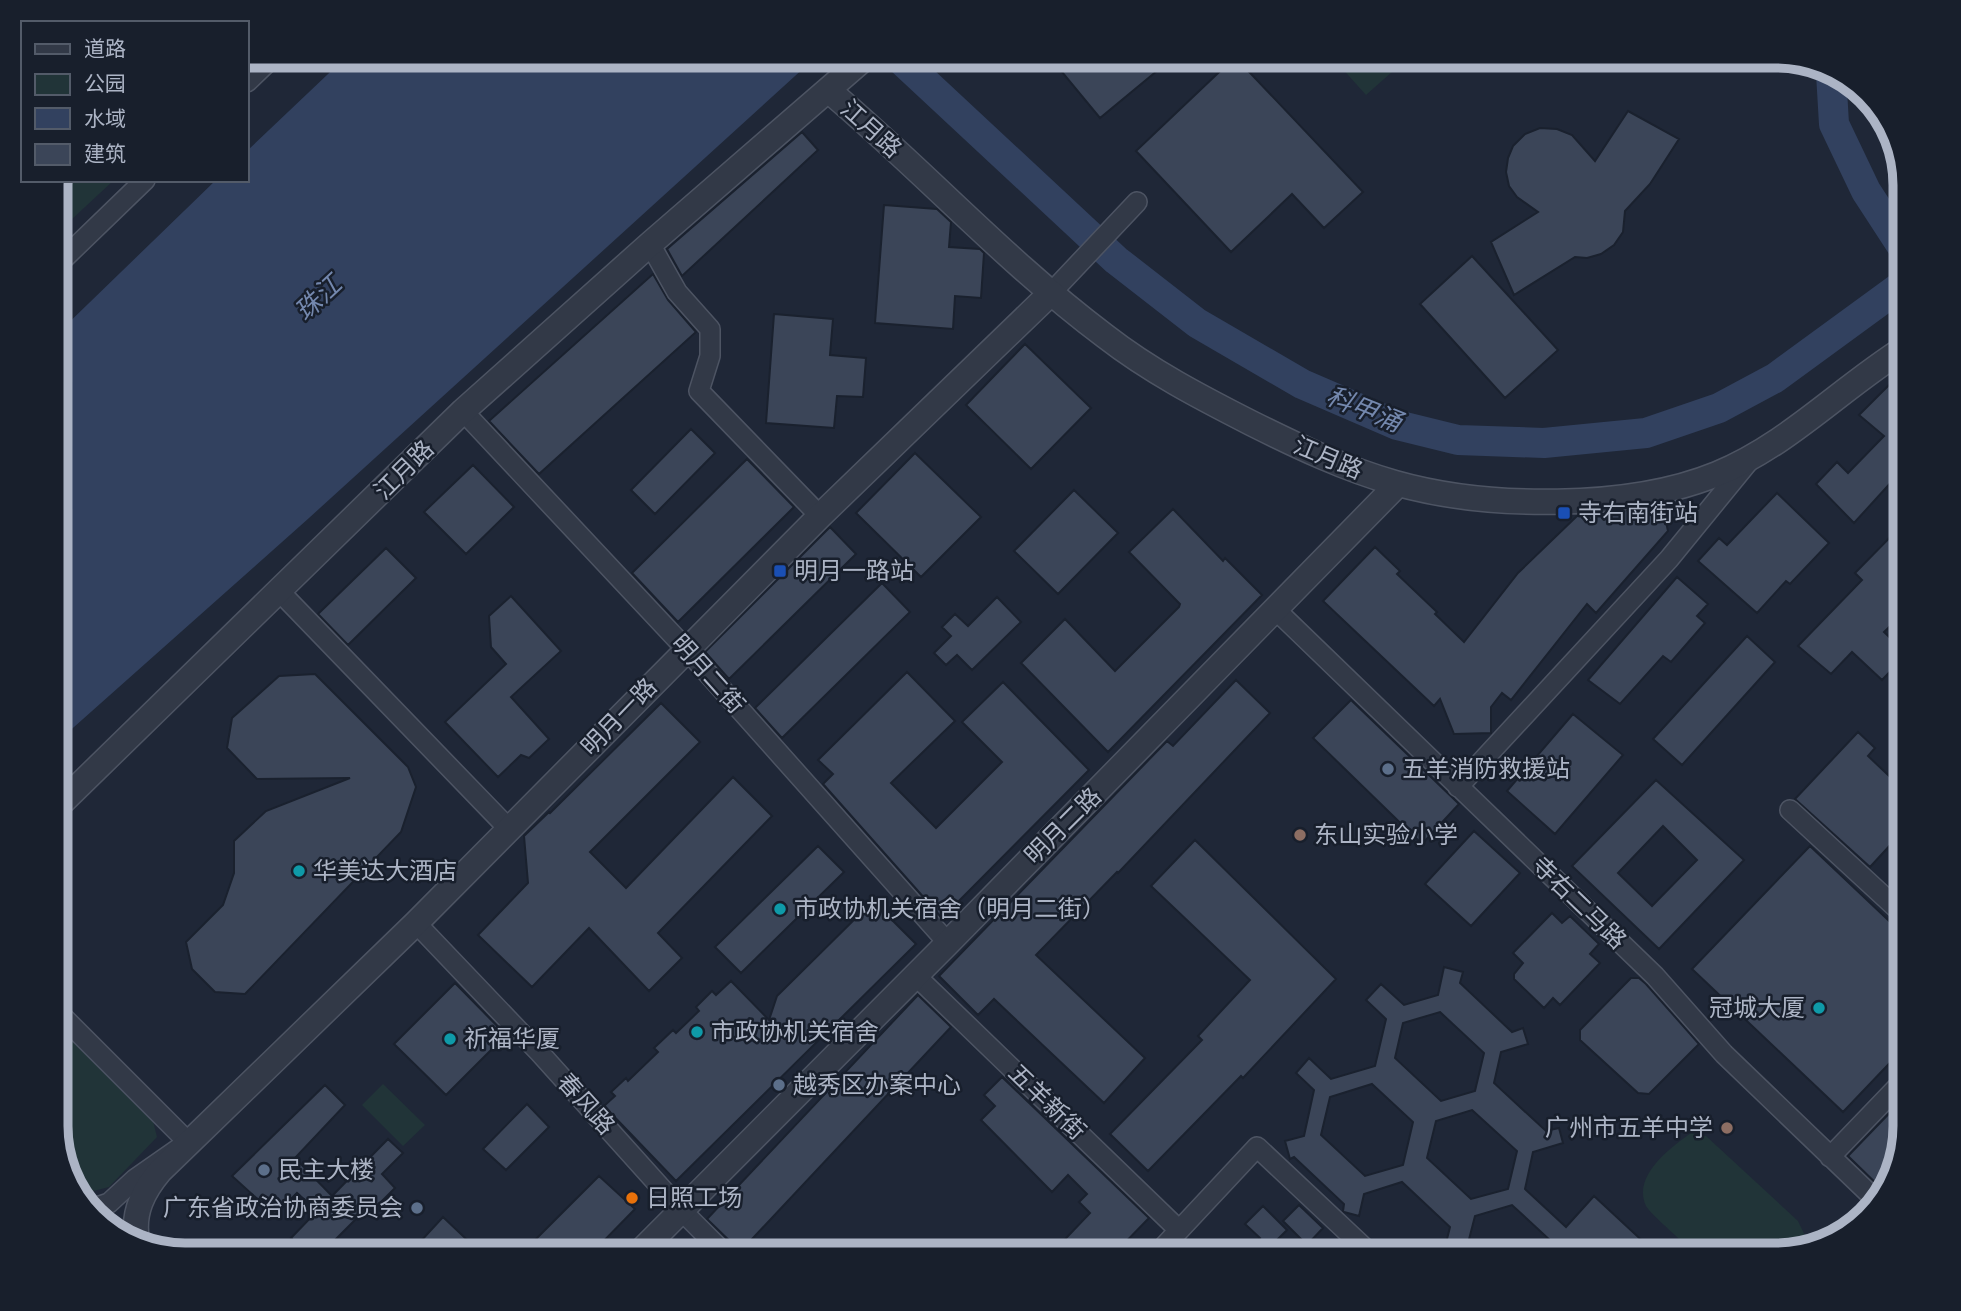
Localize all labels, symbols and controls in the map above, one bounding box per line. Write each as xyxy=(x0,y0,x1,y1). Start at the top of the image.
legend xyxy=(21,21,248,182)
text: 道路 xyxy=(84,36,126,61)
text: 公园 xyxy=(84,71,126,96)
street label: 江月路 xyxy=(835,94,908,163)
text: 水域 xyxy=(84,106,126,131)
text: 建筑 xyxy=(84,141,126,166)
water label: 珠江 xyxy=(288,267,350,327)
water label: 科甲涌 xyxy=(1322,380,1409,440)
street label: 江月路 xyxy=(1289,430,1367,485)
street label: 江月路 xyxy=(368,434,439,505)
place label: 寺右南街站 xyxy=(1578,498,1698,527)
marker: 寺右南街站 xyxy=(1556,505,1572,521)
place label: 明月一路站 xyxy=(794,556,914,585)
marker: 明月一路站 xyxy=(772,563,788,579)
street label: 明月二街 xyxy=(665,628,751,719)
street label: 明月一路 xyxy=(575,672,662,761)
place label: 五羊消防救援站 xyxy=(1402,754,1570,783)
marker: 五羊消防救援站 xyxy=(1380,761,1396,777)
street label: 明月二路 xyxy=(1018,781,1107,870)
place label: 东山实验小学 xyxy=(1314,820,1458,849)
marker: 东山实验小学 xyxy=(1292,827,1308,843)
street label: 寺右二马路 xyxy=(1526,851,1633,955)
place label: 华美达大酒店 xyxy=(313,856,457,885)
marker: 华美达大酒店 xyxy=(291,863,307,879)
place label: 市政协机关宿舍（明月二街） xyxy=(794,894,1106,923)
marker: 市政协机关宿舍（明月二街） xyxy=(772,901,788,917)
place label: 冠城大厦 xyxy=(1709,993,1805,1022)
marker: 冠城大厦 xyxy=(1811,1000,1827,1016)
place label: 市政协机关宿舍 xyxy=(711,1017,879,1046)
place label: 祈福华厦 xyxy=(464,1024,560,1053)
marker: 市政协机关宿舍 xyxy=(689,1024,705,1040)
marker: 祈福华厦 xyxy=(442,1031,458,1047)
street label: 五羊新街 xyxy=(1003,1058,1092,1145)
street label: 春风路 xyxy=(552,1067,621,1140)
place label: 越秀区办案中心 xyxy=(793,1070,961,1099)
marker: 越秀区办案中心 xyxy=(771,1077,787,1093)
place label: 广州市五羊中学 xyxy=(1545,1113,1713,1142)
marker: 广州市五羊中学 xyxy=(1719,1120,1735,1136)
place label: 民主大楼 xyxy=(278,1155,374,1184)
marker: 民主大楼 xyxy=(256,1162,272,1178)
place label: 日照工场 xyxy=(646,1183,742,1212)
marker: 日照工场 xyxy=(624,1190,640,1206)
place label: 广东省政治协商委员会 xyxy=(163,1193,403,1222)
marker: 广东省政治协商委员会 xyxy=(409,1200,425,1216)

